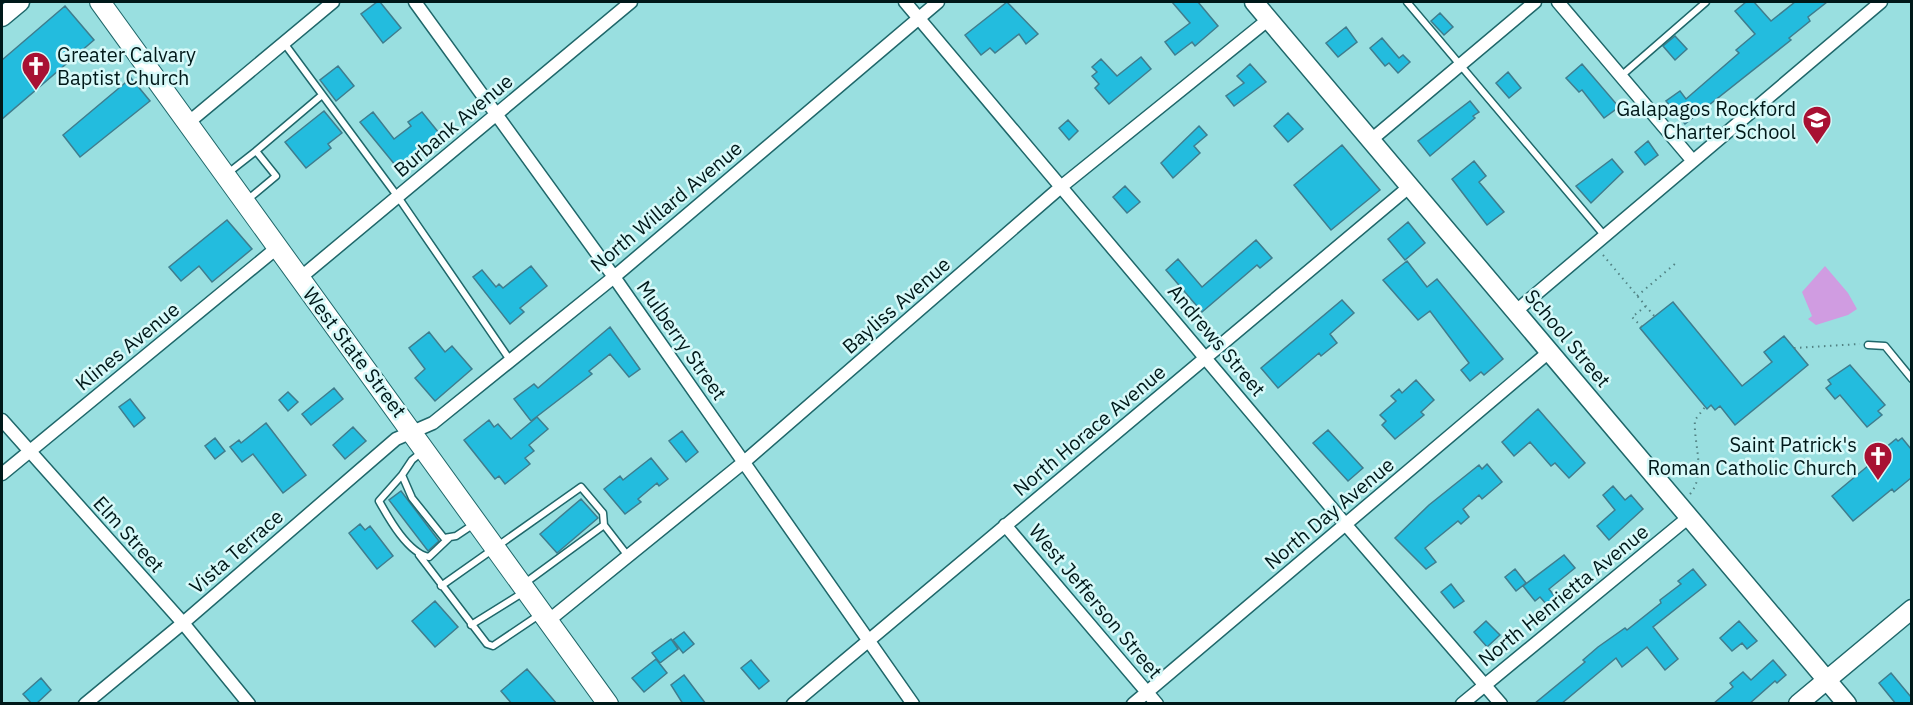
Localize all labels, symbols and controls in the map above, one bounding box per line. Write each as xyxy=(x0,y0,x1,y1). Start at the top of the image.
place label: Greater Calvary Baptist Church xyxy=(57,41,196,91)
church icon: Greater Calvary Baptist Church xyxy=(20,50,52,92)
street label: Burbank Avenue xyxy=(388,67,518,183)
place label: Galapagos Rockford Charter School xyxy=(1616,95,1796,145)
school or university icon: Galapagos Rockford Charter School xyxy=(1801,104,1833,146)
street label: North Willard Avenue xyxy=(584,134,748,278)
street label: Bayliss Avenue xyxy=(836,251,956,359)
street label: Mulberry Street xyxy=(631,275,733,405)
street label: Andrews Street xyxy=(1162,278,1272,402)
street label: West State Street xyxy=(297,281,413,423)
street label: School Street xyxy=(1519,283,1617,393)
street label: Klines Avenue xyxy=(69,296,185,396)
street label: North Horace Avenue xyxy=(1007,358,1171,502)
place label: Saint Patrick's Roman Catholic Church xyxy=(1647,431,1857,481)
church icon: Saint Patrick's Roman Catholic Church xyxy=(1862,440,1894,482)
street label: North Day Avenue xyxy=(1259,451,1399,575)
street label: Elm Street xyxy=(87,490,171,578)
street label: Vista Terrace xyxy=(183,503,289,599)
street label: West Jefferson Street xyxy=(1023,518,1169,684)
street label: North Henrietta Avenue xyxy=(1472,518,1654,672)

